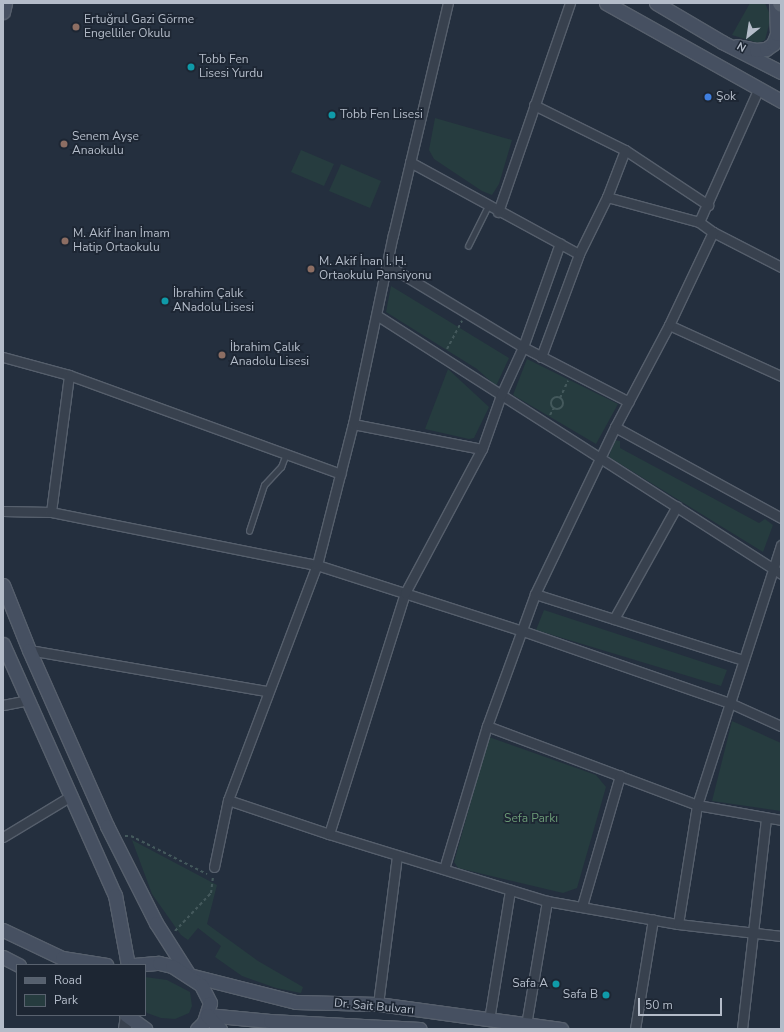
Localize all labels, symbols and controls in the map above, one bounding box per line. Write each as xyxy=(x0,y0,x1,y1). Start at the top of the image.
place label: Ertuğrul Gazi Görme Engelliler Okulu xyxy=(84,13,194,41)
north arrow xyxy=(728,16,768,56)
marker: Ertuğrul Gazi Görme Engelliler Okulu xyxy=(71,22,81,32)
text: N xyxy=(734,38,749,55)
place label: Tobb Fen Lisesi Yurdu xyxy=(199,53,263,81)
marker: Tobb Fen Lisesi Yurdu xyxy=(186,62,196,72)
place label: Şok xyxy=(716,90,736,104)
marker: Şok xyxy=(703,92,713,102)
place label: Tobb Fen Lisesi xyxy=(340,108,423,122)
marker: Tobb Fen Lisesi xyxy=(327,110,337,120)
place label: Senem Ayşe Anaokulu xyxy=(72,130,139,158)
marker: Senem Ayşe Anaokulu xyxy=(59,139,69,149)
place label: M. Akif İnan İmam Hatip Ortaokulu xyxy=(73,227,170,255)
marker: M. Akif İnan İmam Hatip Ortaokulu xyxy=(60,236,70,246)
place label: M. Akif İnan İ. H. Ortaokulu Pansiyonu xyxy=(319,255,431,283)
marker: M. Akif İnan İ. H. Ortaokulu Pansiyonu xyxy=(306,264,316,274)
place label: İbrahim Çalık ANadolu Lisesi xyxy=(173,287,254,315)
marker: İbrahim Çalık ANadolu Lisesi xyxy=(160,296,170,306)
place label: İbrahim Çalık Anadolu Lisesi xyxy=(230,341,309,369)
marker: İbrahim Çalık Anadolu Lisesi xyxy=(217,350,227,360)
park label: Sefa Parkı xyxy=(504,812,558,826)
legend xyxy=(16,964,146,1016)
text: Road xyxy=(54,972,82,988)
place label: Safa A xyxy=(512,977,548,991)
marker: Safa A xyxy=(551,979,561,989)
place label: Safa B xyxy=(563,988,598,1002)
marker: Safa B xyxy=(601,990,611,1000)
scale bar xyxy=(640,990,724,1016)
text: Park xyxy=(54,992,78,1008)
street label: Dr. Sait Bulvarı xyxy=(333,996,415,1018)
text: 50 m xyxy=(645,997,673,1013)

